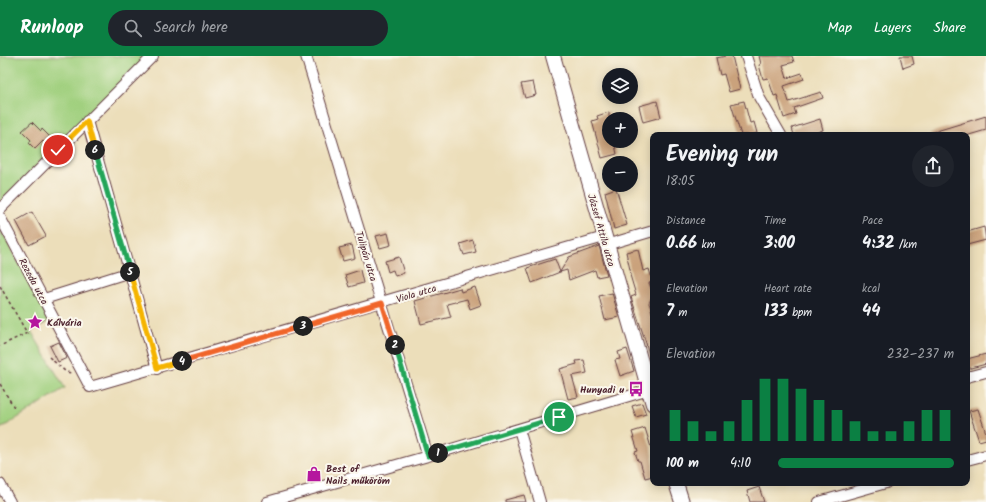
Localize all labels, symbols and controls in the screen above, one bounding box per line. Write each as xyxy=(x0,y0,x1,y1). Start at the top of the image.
search box xyxy=(108,10,388,46)
text: Runloop xyxy=(20,13,84,43)
text: Search here xyxy=(154,16,228,40)
icon: search xyxy=(122,17,144,39)
text: Map xyxy=(828,17,852,39)
text: Layers xyxy=(874,17,912,39)
text: Share xyxy=(934,17,966,39)
map controls xyxy=(602,68,638,192)
button: layers xyxy=(602,68,638,104)
button: + xyxy=(602,112,638,148)
pin xyxy=(41,133,75,167)
text: Evening run xyxy=(666,138,778,173)
icon: check xyxy=(47,139,69,161)
pin: 6 xyxy=(85,140,105,160)
text: 6 xyxy=(92,141,98,159)
button: share xyxy=(912,145,954,187)
button: − xyxy=(602,156,638,192)
text: 18:05 xyxy=(666,171,695,192)
street label: József Attila utca xyxy=(583,192,619,269)
text: Distance xyxy=(666,212,706,230)
text: Time xyxy=(764,212,786,230)
text: Pace xyxy=(862,212,883,230)
street label: Tulipán utca xyxy=(351,229,381,284)
text: 0.66 xyxy=(666,230,697,257)
text: 3:00 xyxy=(764,230,795,257)
text: 4:32 xyxy=(862,230,895,257)
text: km xyxy=(697,236,716,254)
text: /km xyxy=(895,236,917,254)
street label: Rezeda utca xyxy=(14,255,52,308)
pin: 5 xyxy=(120,262,140,282)
text: 5 xyxy=(127,263,133,281)
street label: Viola utca xyxy=(394,280,439,308)
text: Elevation xyxy=(666,280,708,298)
text: Heart rate xyxy=(764,280,812,298)
text: kcal xyxy=(862,280,880,298)
text: 7 xyxy=(666,298,674,325)
text: 133 xyxy=(764,298,788,325)
text: 44 xyxy=(862,298,881,325)
text: m xyxy=(674,304,687,322)
text: bpm xyxy=(788,304,812,322)
place icon: Kálvária xyxy=(26,313,44,331)
place label: Kálvária xyxy=(47,315,82,331)
pin: 3 xyxy=(293,316,313,336)
text: 3 xyxy=(300,317,306,335)
pin: 2 xyxy=(385,335,405,355)
text: 2 xyxy=(392,336,398,354)
text: Elevation xyxy=(666,344,715,365)
text: 232–237 m xyxy=(887,344,954,365)
pin: 4 xyxy=(172,351,192,371)
text: 4 xyxy=(179,352,185,370)
bus stop icon: Hunyadi u xyxy=(627,380,645,398)
place label: Hunyadi u xyxy=(580,382,624,398)
pin xyxy=(542,400,576,434)
icon: arrive xyxy=(548,406,570,428)
pin: 1 xyxy=(428,443,448,463)
text: 1 xyxy=(436,444,440,462)
text: 100 m xyxy=(666,453,699,474)
text: 4:10 xyxy=(730,453,751,474)
place label: Best of Nails műköröm xyxy=(326,461,390,489)
shop icon: Best of Nails műköröm xyxy=(305,465,323,483)

